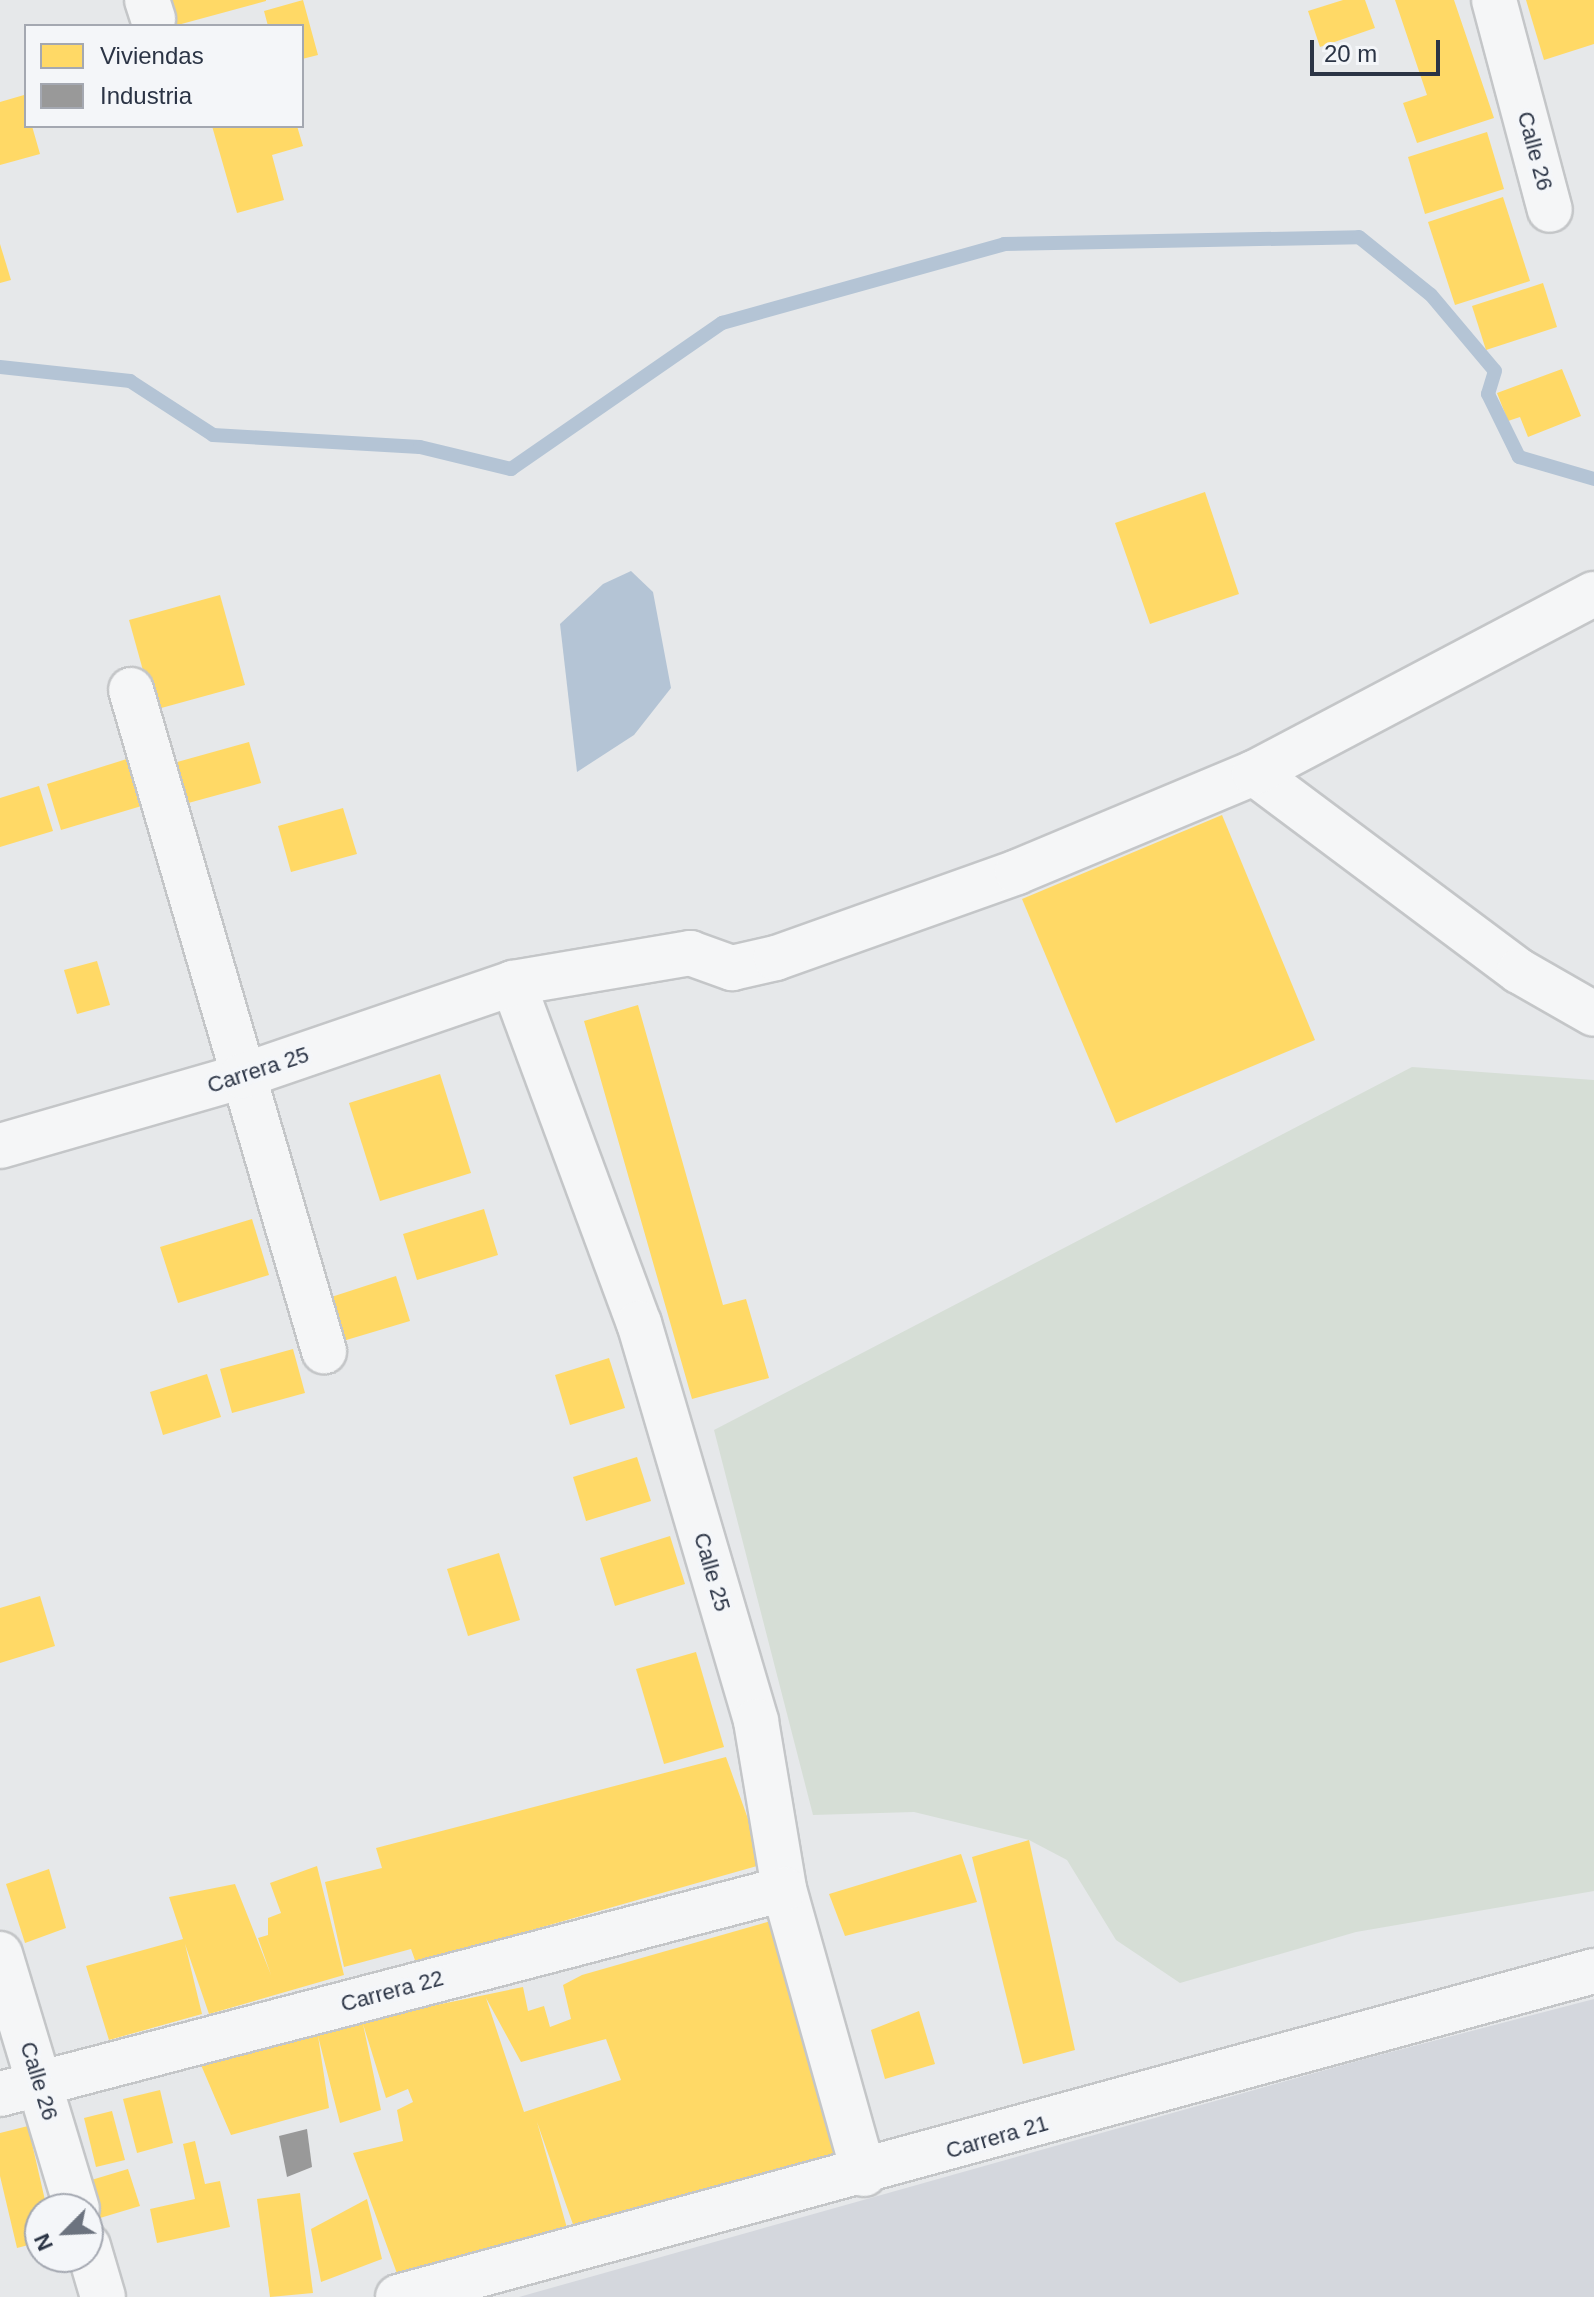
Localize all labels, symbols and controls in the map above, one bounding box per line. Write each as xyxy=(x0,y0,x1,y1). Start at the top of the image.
legend xyxy=(24,24,304,128)
scale bar xyxy=(1314,24,1444,74)
text: 20 m xyxy=(1324,40,1377,67)
text: Viviendas xyxy=(100,42,204,69)
text: Industria xyxy=(100,82,192,109)
street label: Calle 26 xyxy=(1512,109,1558,193)
street label: Carrera 25 xyxy=(204,1041,312,1099)
street label: Calle 25 xyxy=(688,1530,736,1614)
street label: Carrera 22 xyxy=(338,1965,446,2017)
street label: Calle 26 xyxy=(15,2039,63,2123)
street label: Carrera 21 xyxy=(943,2110,1051,2164)
north arrow xyxy=(24,2193,104,2273)
text: N xyxy=(29,2230,58,2255)

